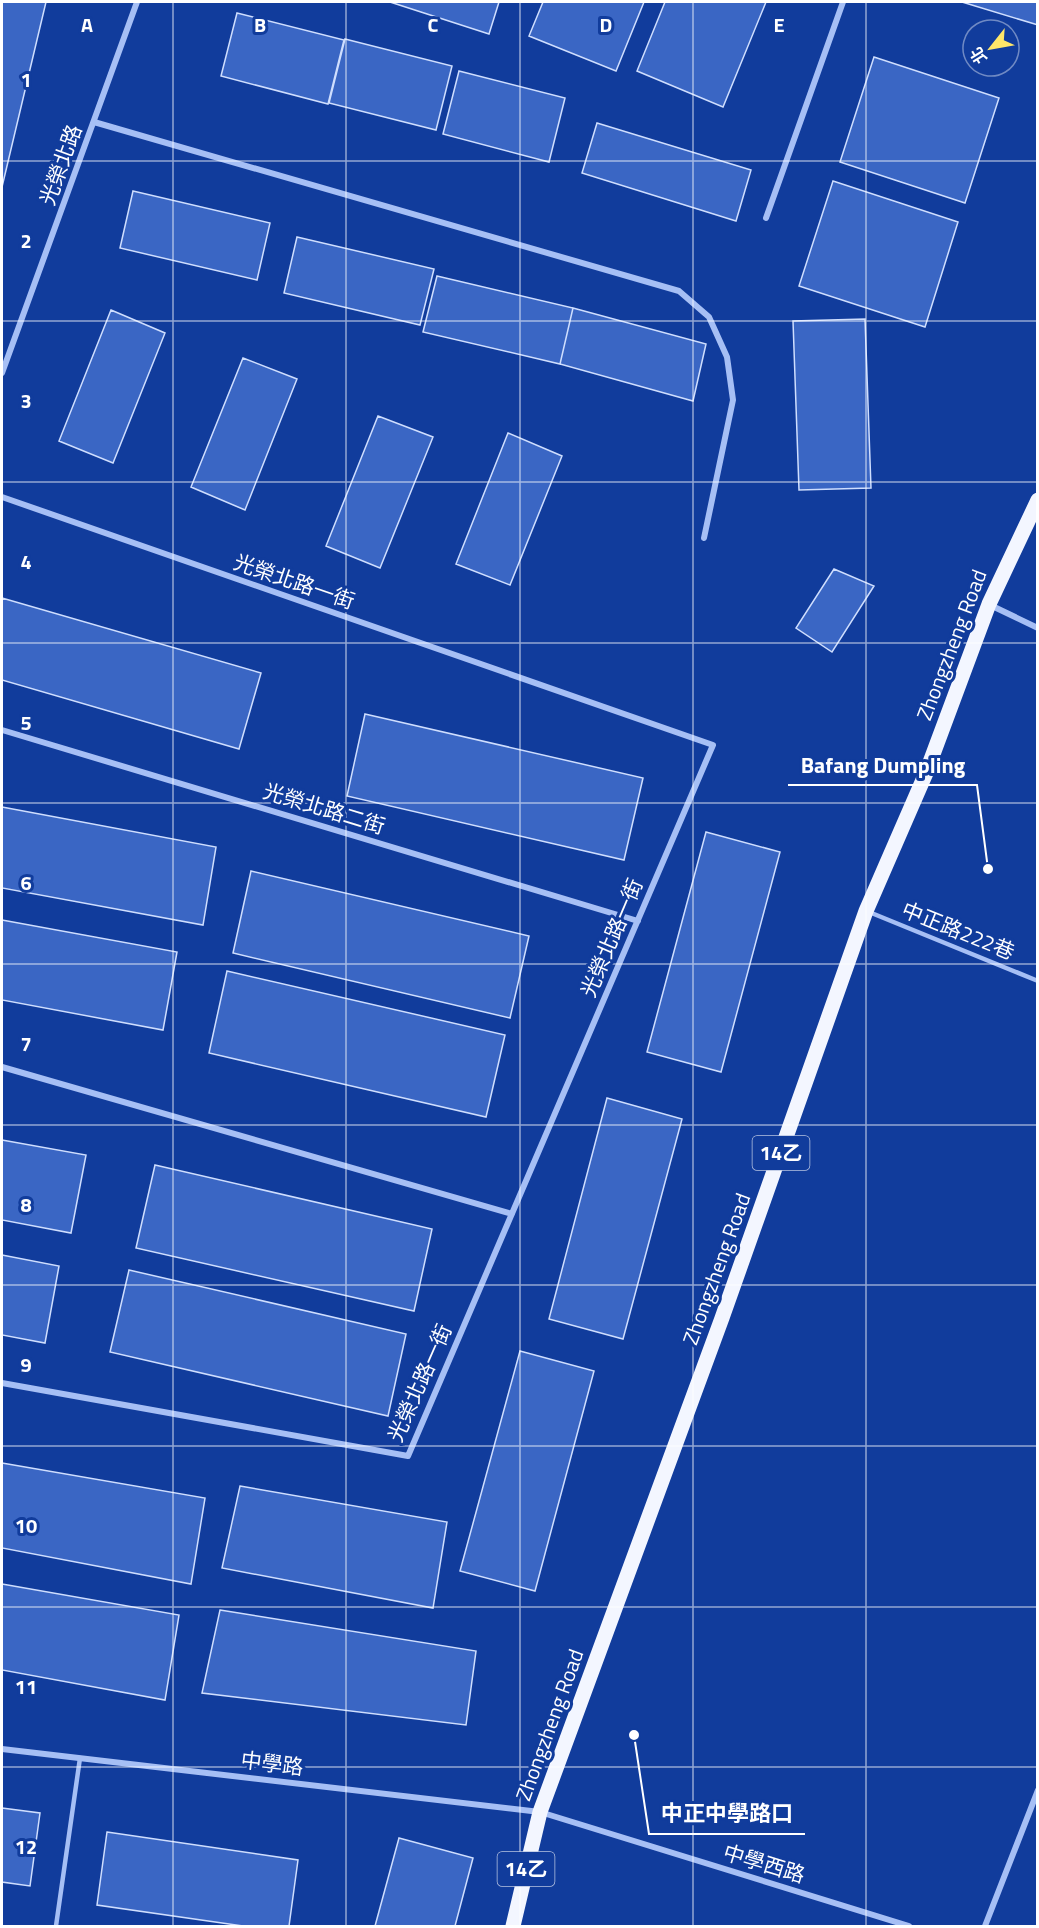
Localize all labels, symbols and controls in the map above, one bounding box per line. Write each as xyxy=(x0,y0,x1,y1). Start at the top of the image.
text: A xyxy=(81,9,93,40)
text: B xyxy=(254,9,266,40)
text: C xyxy=(428,9,439,40)
text: D xyxy=(600,9,612,40)
text: E xyxy=(773,9,785,40)
north arrow xyxy=(961,18,1021,78)
text: 北 xyxy=(964,43,993,69)
text: 1 xyxy=(20,64,32,95)
street label: 光榮北路 xyxy=(31,120,89,210)
text: 2 xyxy=(20,225,32,256)
text: 3 xyxy=(20,385,32,416)
street label: 光榮北路一街 xyxy=(230,545,359,617)
text: 4 xyxy=(20,546,32,577)
street label: Zhongzheng Road xyxy=(908,565,995,725)
text: 5 xyxy=(20,707,32,738)
callout: Bafang Dumpling xyxy=(788,745,977,785)
text: Bafang Dumpling xyxy=(801,748,966,782)
street label: 光榮北路二街 xyxy=(259,774,389,842)
text: 6 xyxy=(20,867,32,898)
street label: 光榮北路一街 xyxy=(572,873,650,1002)
street label: 中正路222巷 xyxy=(897,893,1020,967)
text: 7 xyxy=(20,1028,32,1059)
road number: 14乙 xyxy=(752,1136,810,1170)
street label: Zhongzheng Road xyxy=(674,1188,758,1349)
text: 8 xyxy=(20,1189,32,1220)
street label: 光榮北路一街 xyxy=(379,1319,459,1447)
text: 9 xyxy=(20,1349,32,1380)
text: 10 xyxy=(15,1510,37,1541)
street label: Zhongzheng Road xyxy=(507,1644,591,1805)
text: 11 xyxy=(15,1671,37,1702)
street label: 中學路 xyxy=(239,1743,305,1783)
callout: 中正中學路口 xyxy=(649,1794,805,1834)
text: 中正中學路口 xyxy=(661,1796,793,1830)
text: 12 xyxy=(15,1831,37,1862)
street label: 中學西路 xyxy=(719,1835,809,1891)
road number: 14乙 xyxy=(498,1852,554,1886)

